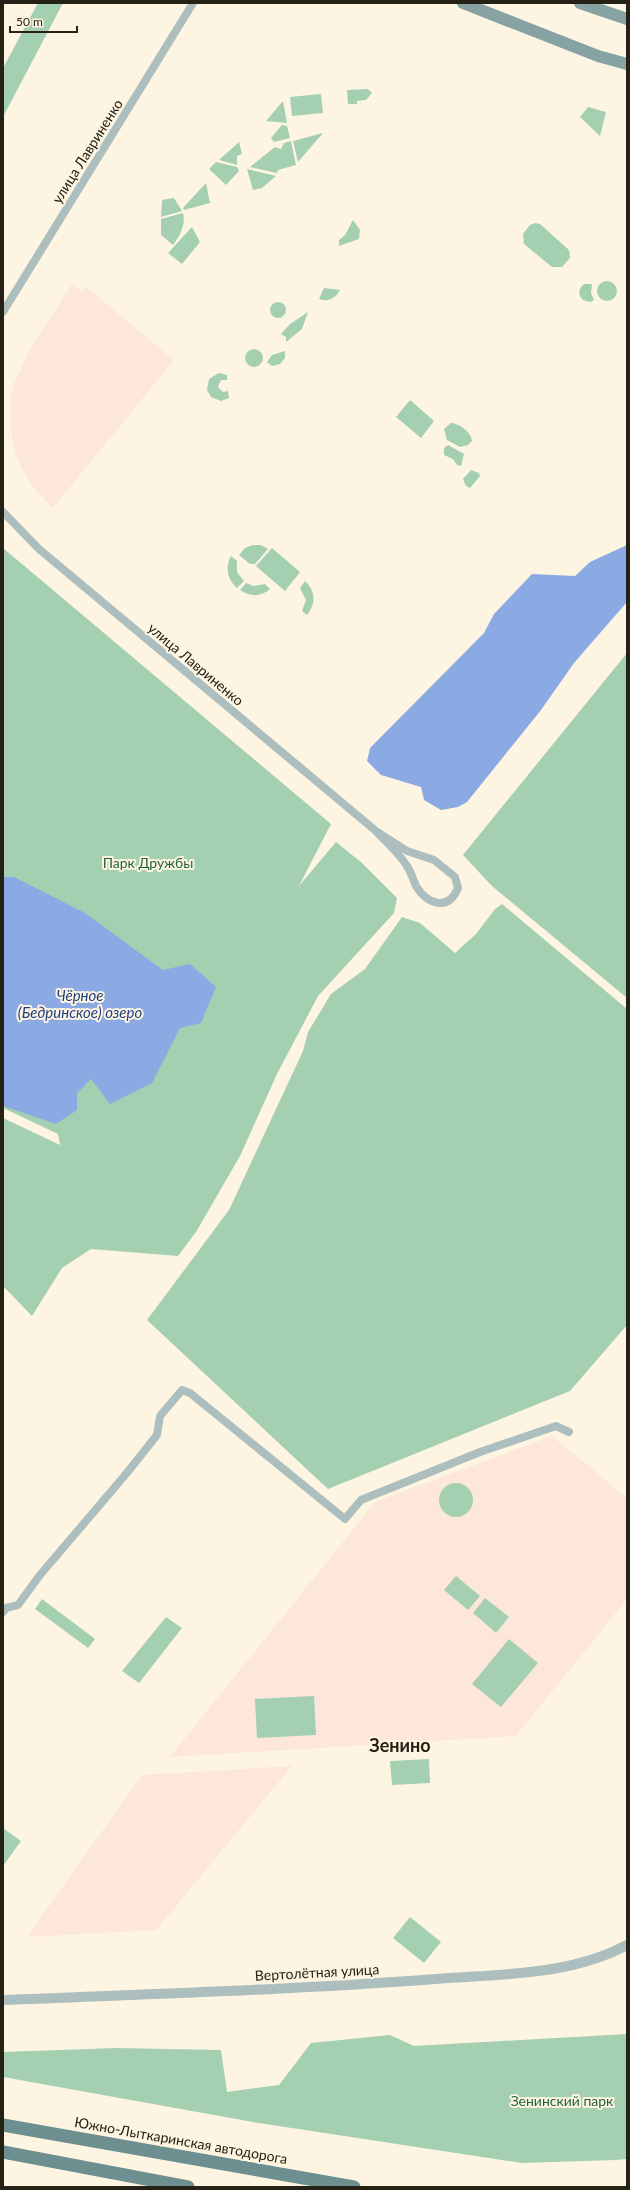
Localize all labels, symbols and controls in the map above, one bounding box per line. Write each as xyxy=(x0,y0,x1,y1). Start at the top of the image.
scale bar xyxy=(10,8,77,34)
text: 50 m xyxy=(16,14,43,29)
street label: улица Лавриненко xyxy=(48,96,126,206)
street label: улица Лавриненко xyxy=(145,619,247,709)
park label: Парк Дружбы xyxy=(103,854,193,871)
water label: Чёрное (Бедринское) озеро xyxy=(18,986,142,1021)
district label: Зенино xyxy=(369,1734,431,1756)
street label: Вертолётная улица xyxy=(254,1960,380,1984)
park label: Зенинский парк xyxy=(511,2092,614,2109)
street label: Южно-Лыткаринская автодорога xyxy=(73,2113,289,2167)

